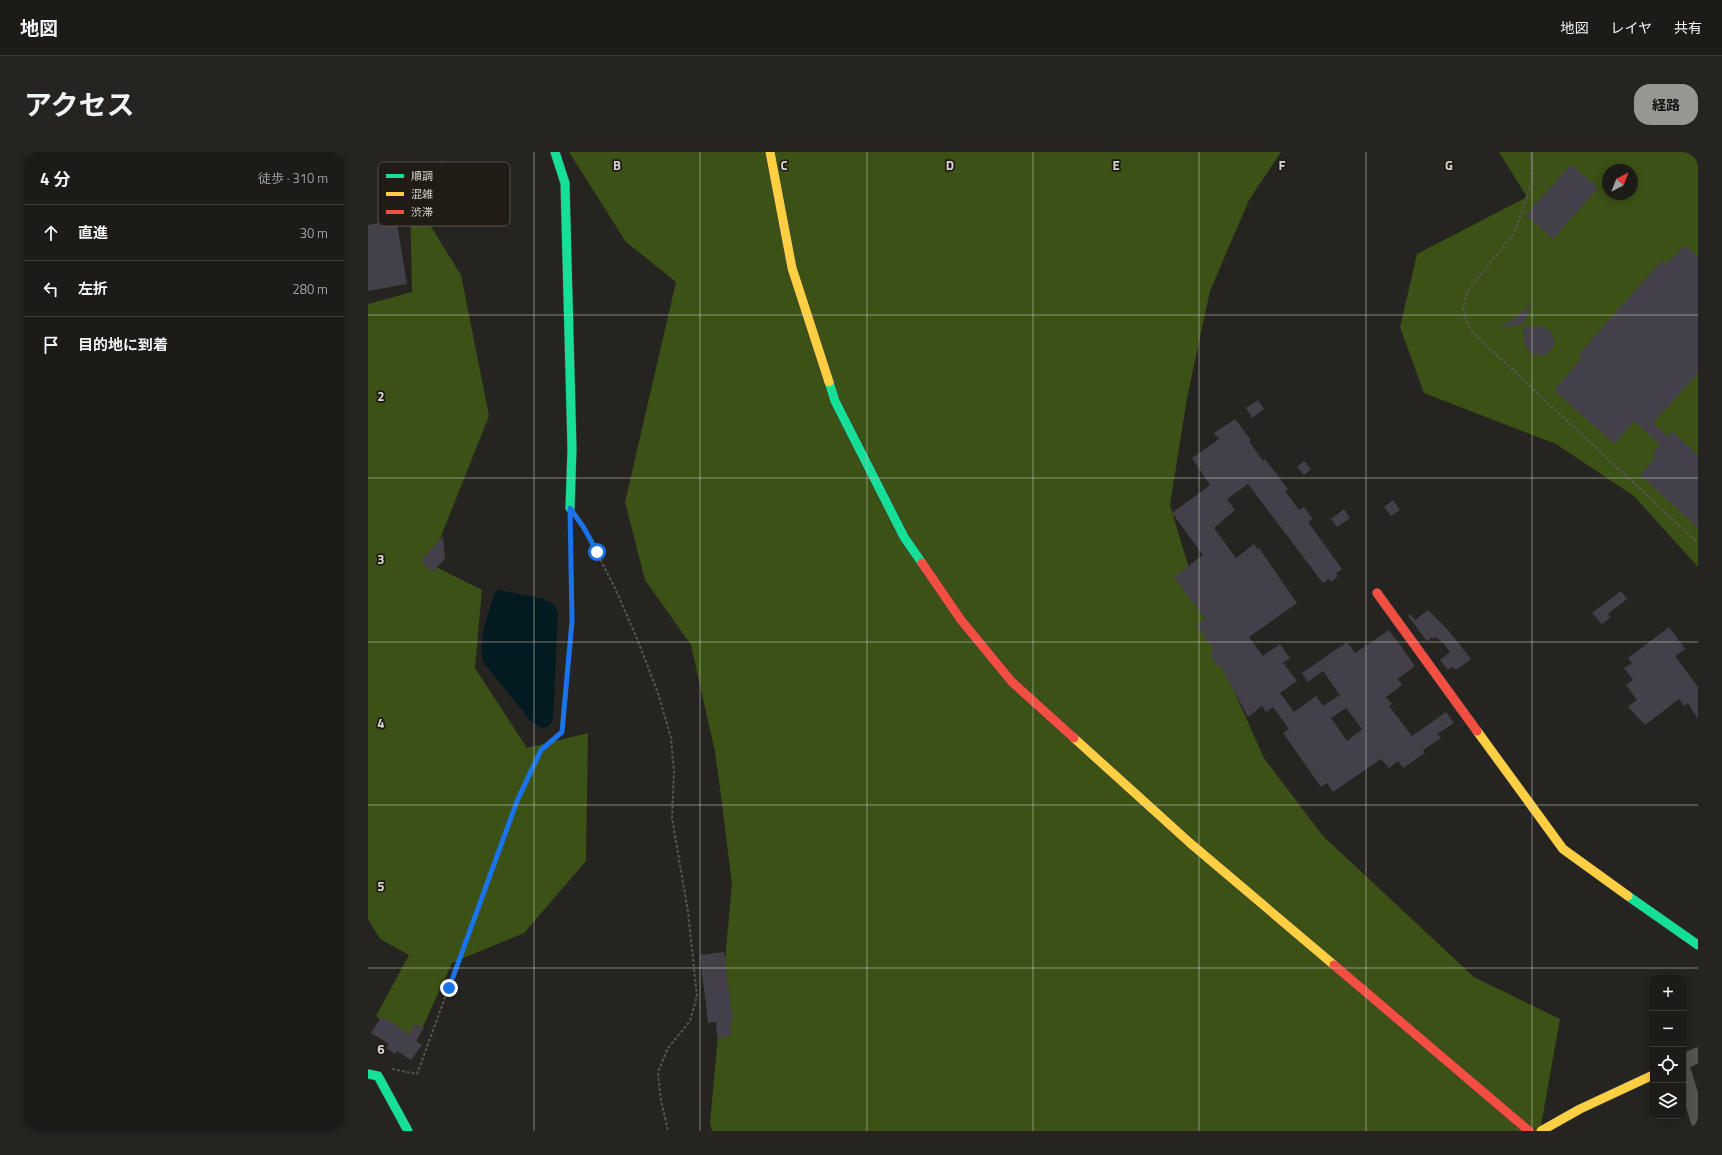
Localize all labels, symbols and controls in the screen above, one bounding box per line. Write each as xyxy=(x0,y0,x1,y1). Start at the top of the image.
text: 地図 xyxy=(20,13,58,42)
text: 地図 xyxy=(1560,17,1588,38)
text: レイヤ xyxy=(1610,17,1652,38)
text: 共有 xyxy=(1674,17,1702,38)
text: アクセス xyxy=(24,83,135,126)
button: 経路 xyxy=(1634,84,1698,125)
text: B xyxy=(613,155,621,175)
text: C xyxy=(780,155,788,175)
text: D xyxy=(946,155,954,175)
text: E xyxy=(1112,155,1120,175)
text: F xyxy=(1279,155,1286,175)
text: G xyxy=(1445,155,1453,175)
legend xyxy=(378,162,510,226)
north arrow xyxy=(1602,164,1638,200)
text: 4 分 xyxy=(40,166,70,192)
text: 徒歩 · 310 m xyxy=(258,168,328,188)
text: 順調 xyxy=(411,168,433,184)
text: 混雑 xyxy=(411,186,433,202)
text: 渋滞 xyxy=(411,204,433,220)
text: 直進 xyxy=(78,221,108,244)
icon: ahead xyxy=(40,222,62,244)
text: 30 m xyxy=(300,223,328,243)
text: 左折 xyxy=(78,277,108,300)
icon: left xyxy=(40,278,62,300)
text: 280 m xyxy=(292,279,328,299)
text: 目的地に到着 xyxy=(78,333,168,356)
icon: arrive xyxy=(40,334,62,356)
text: 2 xyxy=(377,386,385,406)
route start xyxy=(588,543,606,561)
text: 3 xyxy=(377,549,385,569)
text: 4 xyxy=(377,713,385,733)
text: 5 xyxy=(377,876,385,896)
map controls xyxy=(1650,975,1686,1119)
button: + xyxy=(1650,975,1686,1011)
route end xyxy=(440,979,458,997)
button: − xyxy=(1650,1011,1686,1047)
text: 6 xyxy=(377,1039,385,1059)
button: locate xyxy=(1650,1047,1686,1083)
button: layers xyxy=(1650,1083,1686,1119)

